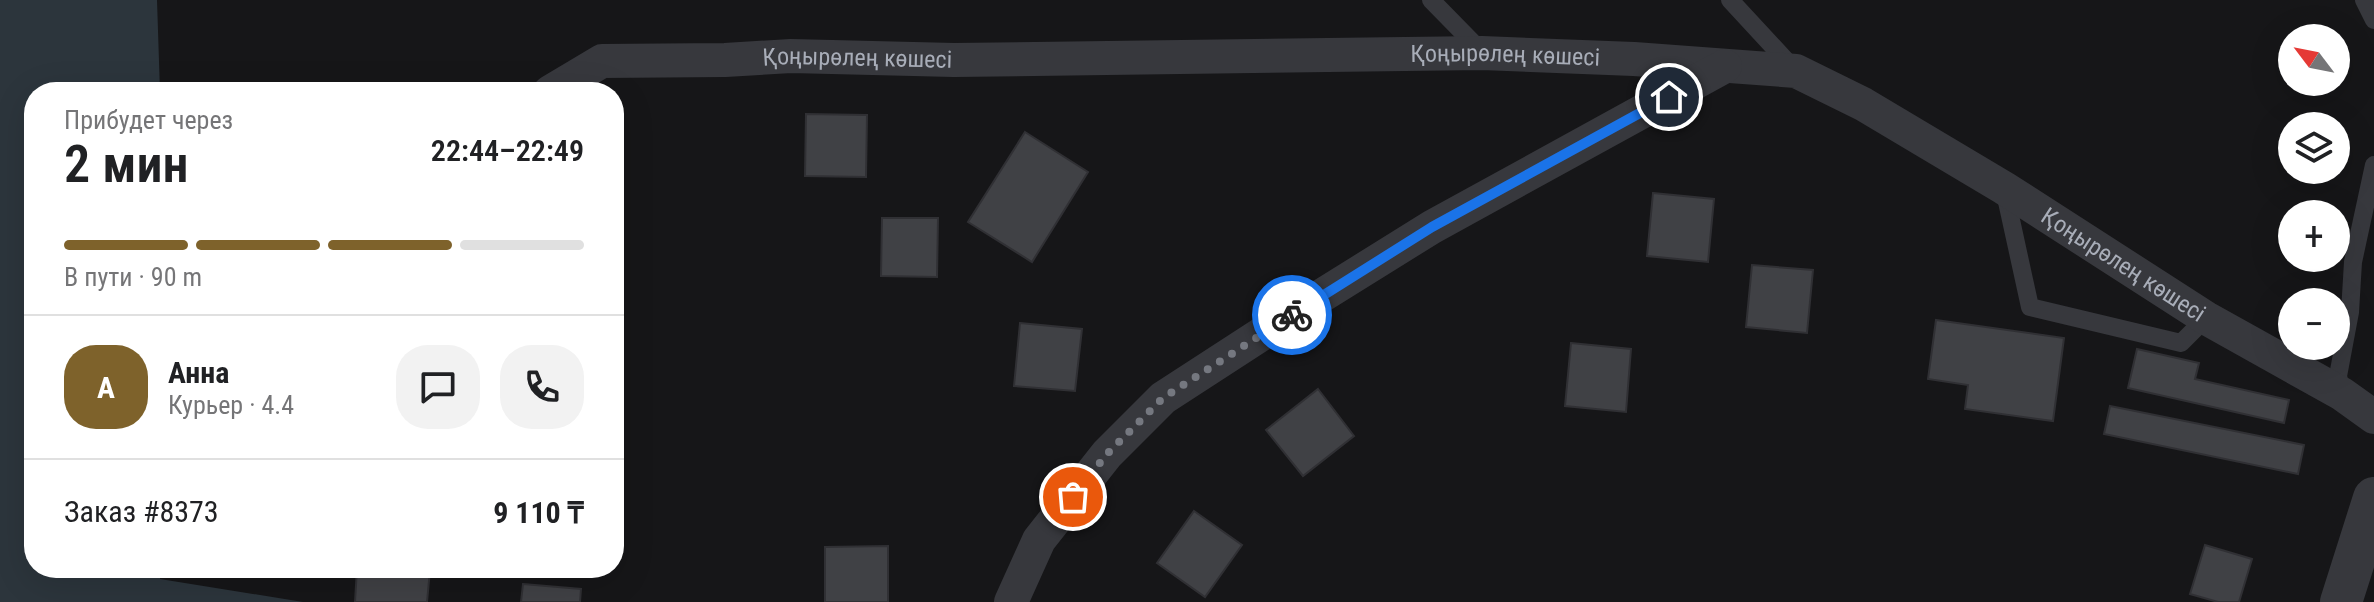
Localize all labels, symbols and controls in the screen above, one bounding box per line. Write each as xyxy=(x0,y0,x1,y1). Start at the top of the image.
north arrow xyxy=(2278,24,2350,96)
map controls xyxy=(2278,24,2350,360)
street label: Қоңырөлең көшесі xyxy=(1410,39,1601,72)
street label: Қоңырөлең көшесі xyxy=(762,42,952,74)
pin xyxy=(1635,63,1703,131)
icon: home xyxy=(1647,75,1691,119)
text: Прибудет через xyxy=(64,105,233,135)
button: layers xyxy=(2278,112,2350,184)
text: 22:44–22:49 xyxy=(431,133,584,168)
text: 2 мин xyxy=(64,134,189,195)
button: + xyxy=(2278,200,2350,272)
street label: Қоңырөлең көшесі xyxy=(2036,202,2211,328)
text: В пути · 90 m xyxy=(64,262,202,292)
courier xyxy=(1252,275,1332,355)
button: − xyxy=(2278,288,2350,360)
icon: bike xyxy=(1270,293,1314,337)
button: chat xyxy=(396,345,480,429)
button: phone xyxy=(500,345,584,429)
text: Анна xyxy=(168,355,229,390)
text: А xyxy=(97,370,115,405)
text: Курьер · 4.4 xyxy=(168,390,294,420)
pin xyxy=(1039,463,1107,531)
icon: bag xyxy=(1051,475,1095,519)
text: Заказ #8373 xyxy=(64,494,219,529)
text: 9 110 ₸ xyxy=(493,495,584,530)

